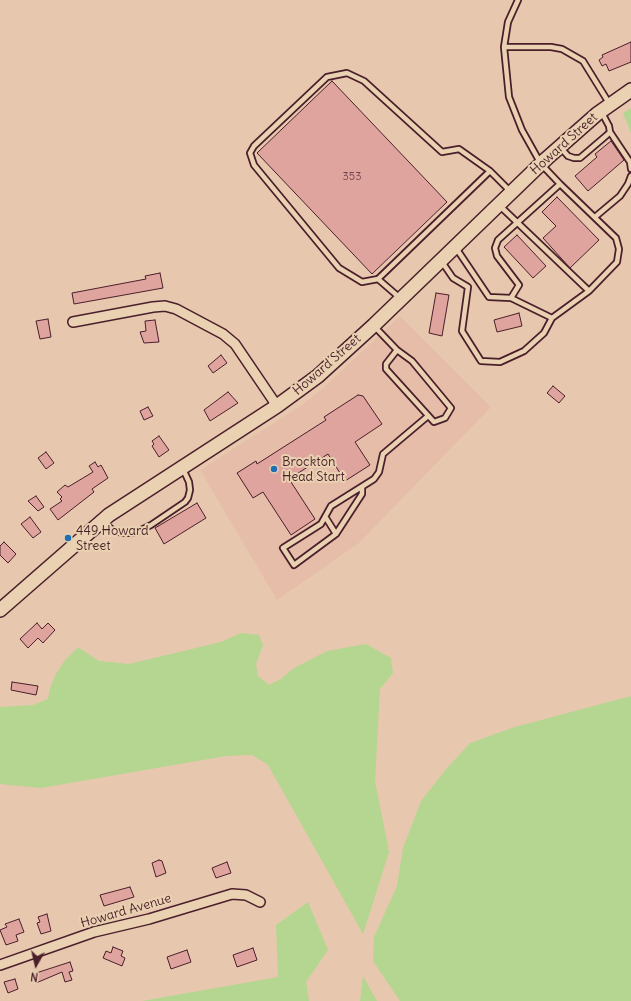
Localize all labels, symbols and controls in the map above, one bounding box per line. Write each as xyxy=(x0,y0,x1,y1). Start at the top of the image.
street label: Howard Street xyxy=(527,110,601,178)
house number: 353 xyxy=(343,170,361,184)
street label: Howard Street xyxy=(290,331,364,399)
place label: Brockton Head Start xyxy=(282,454,345,485)
marker: Brockton Head Start xyxy=(269,464,279,474)
place label: 449 Howard Street xyxy=(76,523,149,554)
marker: 449 Howard Street xyxy=(63,533,73,543)
street label: Howard Avenue xyxy=(79,891,173,931)
north arrow xyxy=(16,945,56,985)
text: N xyxy=(30,969,39,984)

